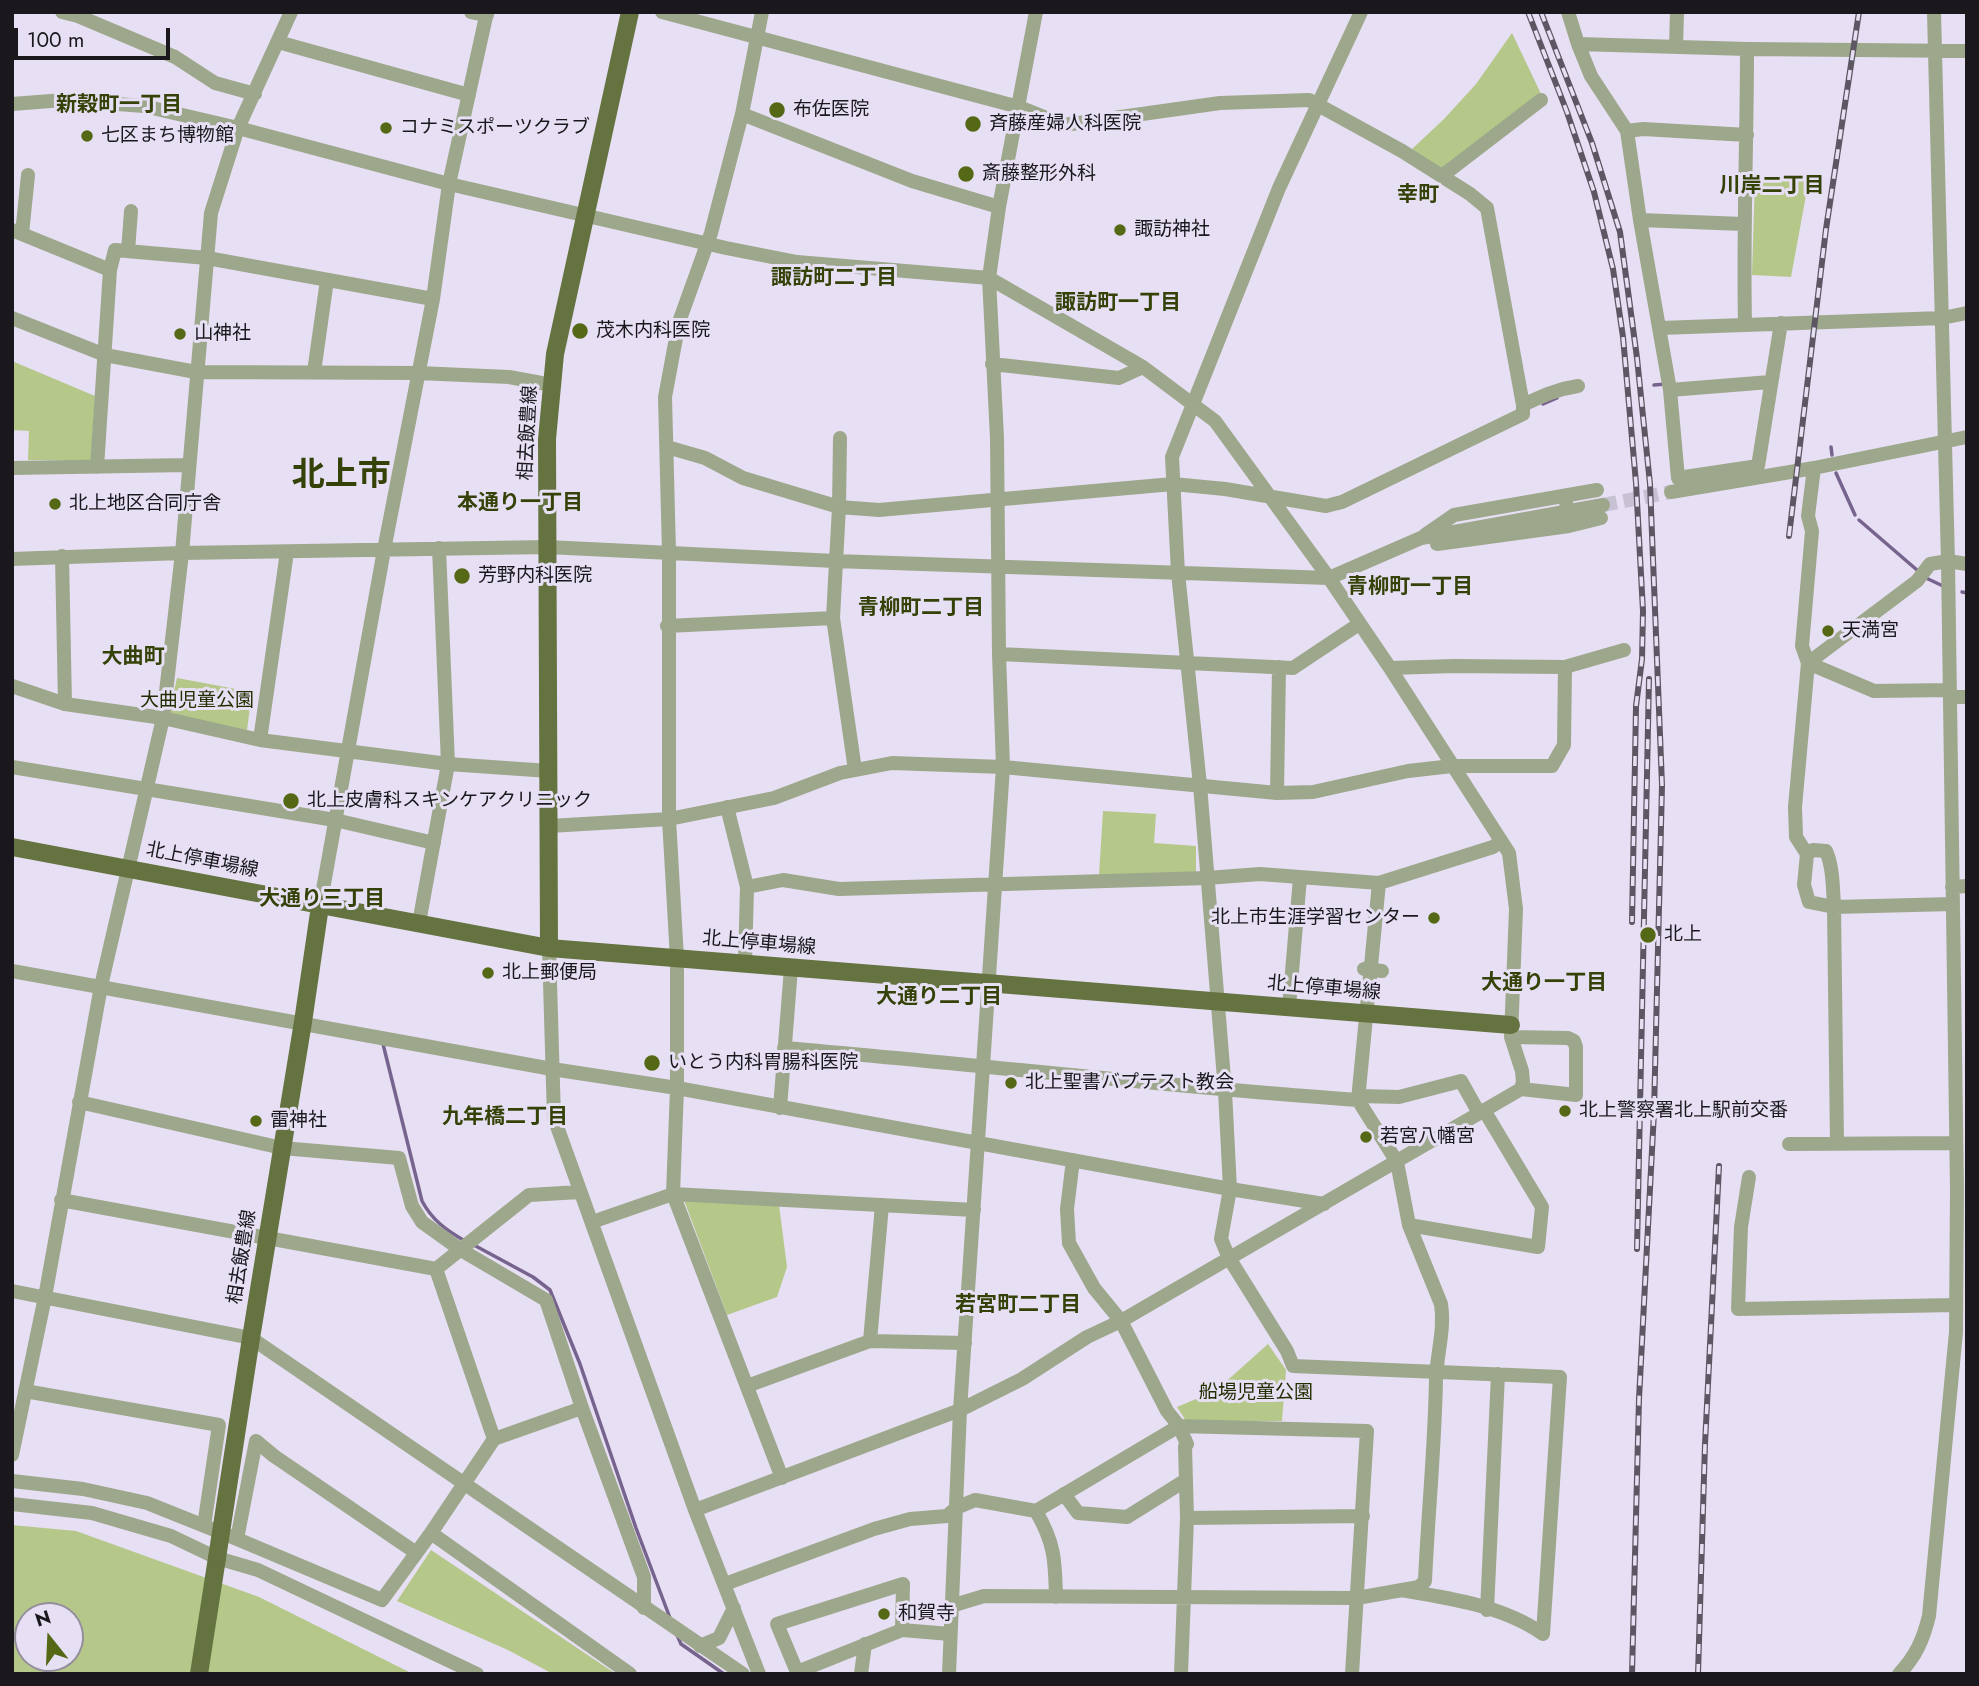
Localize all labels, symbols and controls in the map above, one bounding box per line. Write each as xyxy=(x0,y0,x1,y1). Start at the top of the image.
scale bar xyxy=(18,14,173,58)
text: 100 m xyxy=(27,25,84,55)
district label: 新穀町一丁目 xyxy=(56,93,182,119)
place label: 布佐医院 xyxy=(793,99,869,121)
marker: 布佐医院 xyxy=(767,100,787,120)
place label: 斉藤産婦人科医院 xyxy=(989,113,1141,135)
marker: 斉藤産婦人科医院 xyxy=(963,114,983,134)
place label: コナミスポーツクラブ xyxy=(400,117,590,139)
marker: コナミスポーツクラブ xyxy=(378,120,394,136)
place label: 七区まち博物館 xyxy=(101,125,234,147)
marker: 七区まち博物館 xyxy=(79,128,95,144)
place label: 斎藤整形外科 xyxy=(982,163,1096,185)
marker: 斎藤整形外科 xyxy=(956,164,976,184)
district label: 川岸二丁目 xyxy=(1720,174,1824,200)
district label: 幸町 xyxy=(1397,183,1439,209)
place label: 諏訪神社 xyxy=(1134,219,1210,241)
marker: 諏訪神社 xyxy=(1112,222,1128,238)
district label: 諏訪町二丁目 xyxy=(771,266,897,292)
district label: 諏訪町一丁目 xyxy=(1055,291,1181,317)
place label: 茂木内科医院 xyxy=(596,320,710,342)
marker: 茂木内科医院 xyxy=(570,321,590,341)
place label: 山神社 xyxy=(194,323,251,345)
marker: 山神社 xyxy=(172,326,188,342)
street label: 相去飯豊線 xyxy=(515,385,543,481)
district label: 北上市 xyxy=(292,457,390,497)
district label: 本通り一丁目 xyxy=(457,491,583,517)
place label: 北上地区合同庁舎 xyxy=(69,493,221,515)
marker: 北上地区合同庁舎 xyxy=(47,496,63,512)
place label: 芳野内科医院 xyxy=(478,565,592,587)
marker: 芳野内科医院 xyxy=(452,566,472,586)
district label: 青柳町一丁目 xyxy=(1347,575,1473,601)
district label: 青柳町二丁目 xyxy=(858,596,984,622)
place label: 天満宮 xyxy=(1842,620,1899,642)
marker: 天満宮 xyxy=(1820,623,1836,639)
district label: 大曲町 xyxy=(102,645,164,671)
park label: 大曲児童公園 xyxy=(140,690,254,712)
place label: 北上皮膚科スキンケアクリニック xyxy=(307,790,592,812)
marker: 北上皮膚科スキンケアクリニック xyxy=(281,791,301,811)
street label: 北上停車場線 xyxy=(144,839,260,883)
district label: 大通り三丁目 xyxy=(259,887,385,913)
place label: 北上市生涯学習センター xyxy=(1211,907,1420,929)
marker: 北上市生涯学習センター xyxy=(1426,910,1442,926)
place label: 北上 xyxy=(1664,924,1702,946)
marker: 北上 xyxy=(1638,925,1658,945)
street label: 北上停車場線 xyxy=(701,928,817,960)
place label: 北上郵便局 xyxy=(502,962,597,984)
marker: 北上郵便局 xyxy=(480,965,496,981)
district label: 大通り一丁目 xyxy=(1481,971,1607,997)
street label: 北上停車場線 xyxy=(1266,973,1382,1005)
district label: 大通り二丁目 xyxy=(876,985,1002,1011)
place label: いとう内科胃腸科医院 xyxy=(668,1052,858,1074)
marker: いとう内科胃腸科医院 xyxy=(642,1053,662,1073)
place label: 北上聖書バプテスト教会 xyxy=(1025,1072,1234,1094)
marker: 北上聖書バプテスト教会 xyxy=(1003,1075,1019,1091)
place label: 北上警察署北上駅前交番 xyxy=(1579,1100,1788,1122)
marker: 北上警察署北上駅前交番 xyxy=(1557,1103,1573,1119)
district label: 九年橋二丁目 xyxy=(442,1105,568,1131)
place label: 雷神社 xyxy=(270,1110,327,1132)
marker: 雷神社 xyxy=(248,1113,264,1129)
place label: 若宮八幡宮 xyxy=(1380,1126,1475,1148)
marker: 若宮八幡宮 xyxy=(1358,1129,1374,1145)
street label: 相去飯豊線 xyxy=(224,1208,262,1306)
district label: 若宮町二丁目 xyxy=(955,1293,1081,1319)
park label: 船場児童公園 xyxy=(1199,1382,1313,1404)
north arrow xyxy=(14,1602,84,1672)
text: N xyxy=(32,1603,54,1634)
place label: 和賀寺 xyxy=(898,1603,955,1625)
marker: 和賀寺 xyxy=(876,1606,892,1622)

